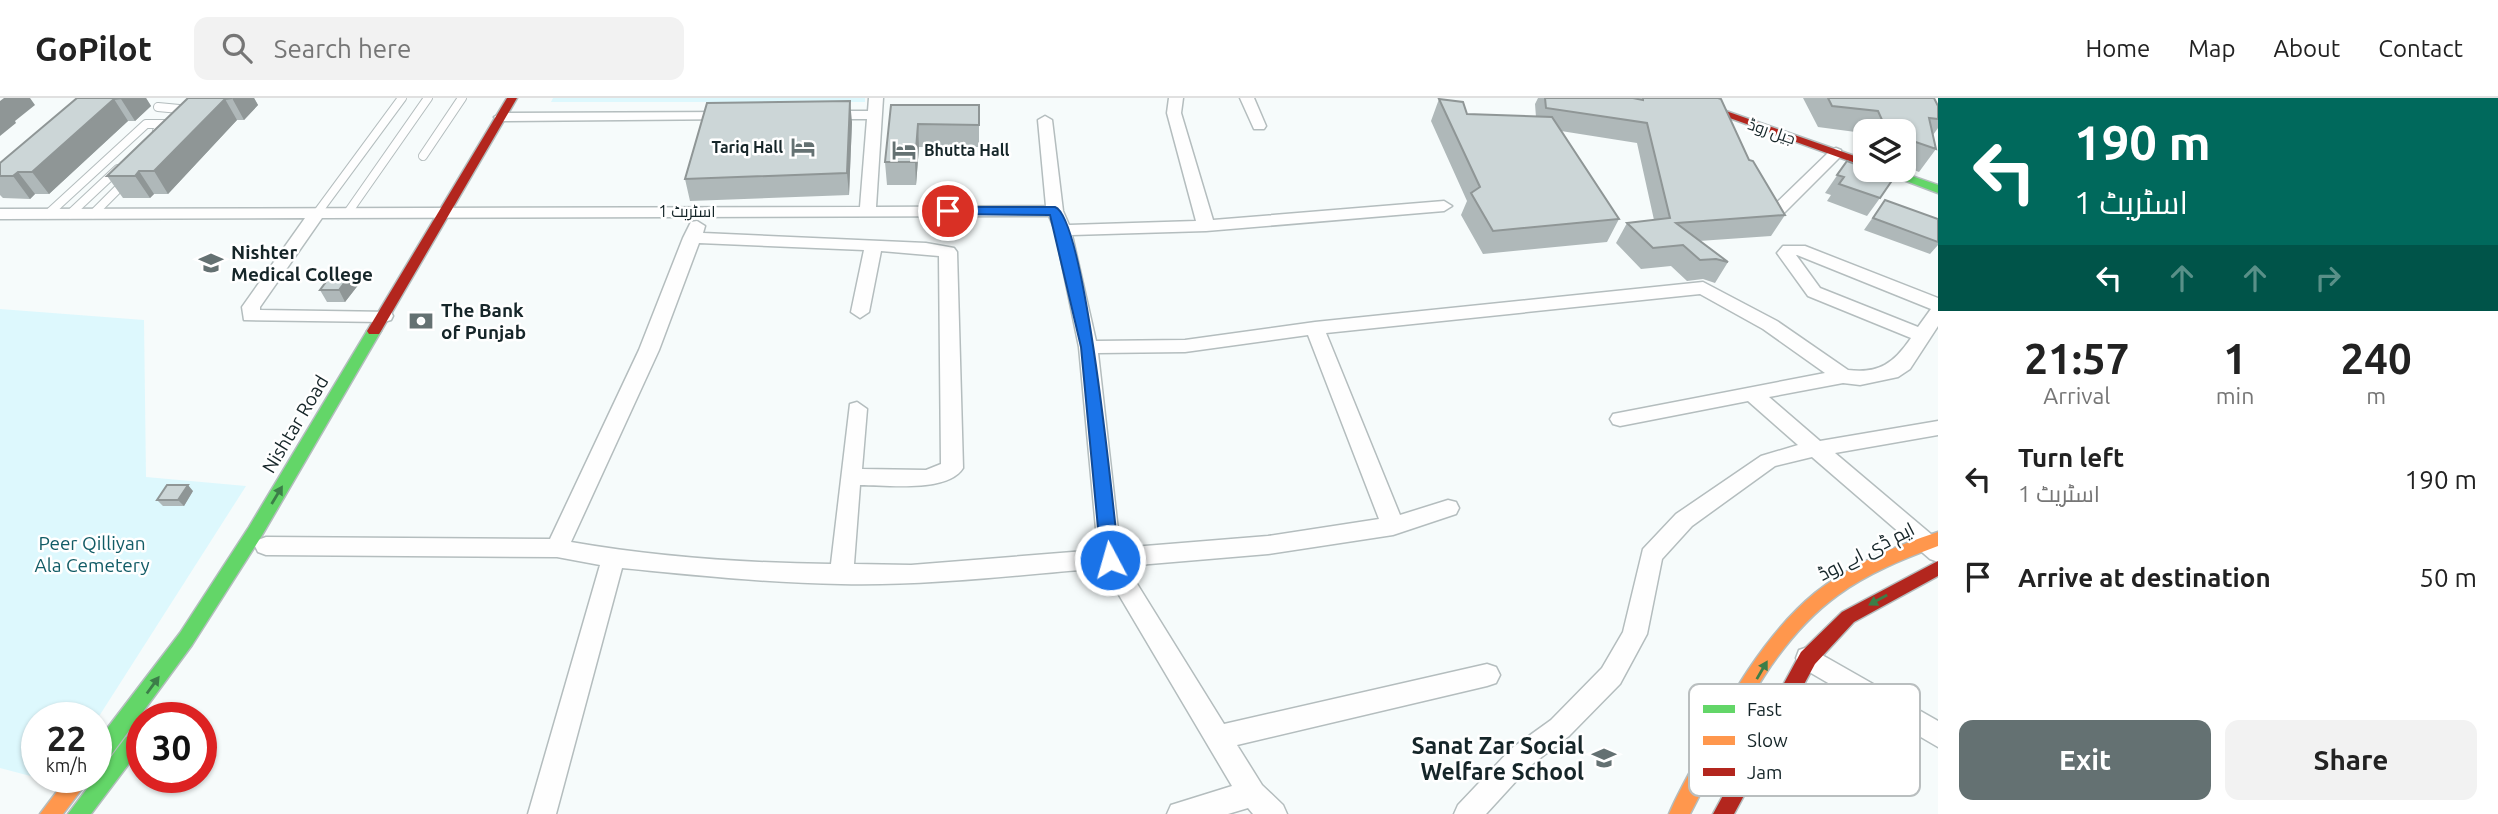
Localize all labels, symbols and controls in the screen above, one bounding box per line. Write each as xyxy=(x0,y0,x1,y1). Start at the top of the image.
search box xyxy=(194,17,684,80)
icon: search xyxy=(218,29,256,67)
text: GoPilot xyxy=(35,30,152,67)
text: Search here xyxy=(274,34,411,63)
text: Home xyxy=(2085,35,2150,62)
text: Map xyxy=(2188,35,2235,62)
text: About xyxy=(2273,35,2340,62)
text: Contact xyxy=(2378,35,2463,62)
street label: جیل روڈ xyxy=(1745,114,1798,149)
text: 190 m xyxy=(2074,114,2211,169)
map controls xyxy=(1853,119,1916,182)
button: layers xyxy=(1853,119,1916,182)
icon: left xyxy=(1959,126,2050,217)
hotel icon: Tariq Hall xyxy=(789,133,817,161)
hotel icon: Bhutta Hall xyxy=(890,136,918,164)
place label: Tariq Hall xyxy=(711,138,783,156)
place label: Bhutta Hall xyxy=(924,141,1009,159)
pin xyxy=(918,181,978,241)
text: اسٹریٹ 1 xyxy=(2074,184,2188,220)
icon: arrive xyxy=(929,192,967,230)
street label: اسٹریٹ 1 xyxy=(658,202,716,221)
place label: Nishter Medical College xyxy=(231,241,373,285)
school or university icon: Nishter Medical College xyxy=(197,249,225,277)
icon: left xyxy=(2090,259,2128,297)
icon: ahead xyxy=(2163,259,2201,297)
icon: ahead xyxy=(2236,259,2274,297)
icon: right xyxy=(2309,259,2347,297)
place label: The Bank of Punjab xyxy=(441,299,526,343)
bank icon: The Bank of Punjab xyxy=(407,307,435,335)
text: 21:57 xyxy=(2024,335,2129,382)
text: 1 xyxy=(2223,335,2247,382)
text: 240 xyxy=(2341,335,2412,382)
street label: Nishtar Road xyxy=(257,371,333,477)
text: Arrival xyxy=(2043,383,2110,408)
text: min xyxy=(2216,383,2254,408)
text: m xyxy=(2366,383,2386,408)
text: Turn left xyxy=(2018,443,2124,472)
icon: left xyxy=(1959,460,1997,498)
text: 190 m xyxy=(2405,465,2477,494)
text: اسٹریٹ 1 xyxy=(2018,481,2100,506)
one-way arrow xyxy=(271,486,284,505)
street label: ایم ڈی اے روڈ xyxy=(1814,517,1919,587)
position arrow xyxy=(1073,523,1147,597)
park label: Peer Qilliyan Ala Cemetery xyxy=(34,532,150,576)
icon: arrive xyxy=(1959,558,1997,596)
text: Arrive at destination xyxy=(2018,563,2271,592)
text: 50 m xyxy=(2419,563,2477,592)
one-way arrow xyxy=(1868,594,1887,606)
one-way arrow xyxy=(1756,661,1768,680)
one-way arrow xyxy=(146,676,160,695)
legend xyxy=(1689,684,1920,796)
text: Fast xyxy=(1747,698,1782,720)
speed limit sign: 30 xyxy=(126,702,217,793)
text: 22 xyxy=(47,718,86,758)
button: Exit xyxy=(1959,720,2211,800)
button: Share xyxy=(2225,720,2477,800)
text: Slow xyxy=(1747,729,1788,751)
place label: Sanat Zar Social Welfare School xyxy=(1412,733,1584,784)
school or university icon: Sanat Zar Social Welfare School xyxy=(1590,744,1618,772)
text: km/h xyxy=(46,755,87,775)
text: Jam xyxy=(1747,761,1783,783)

